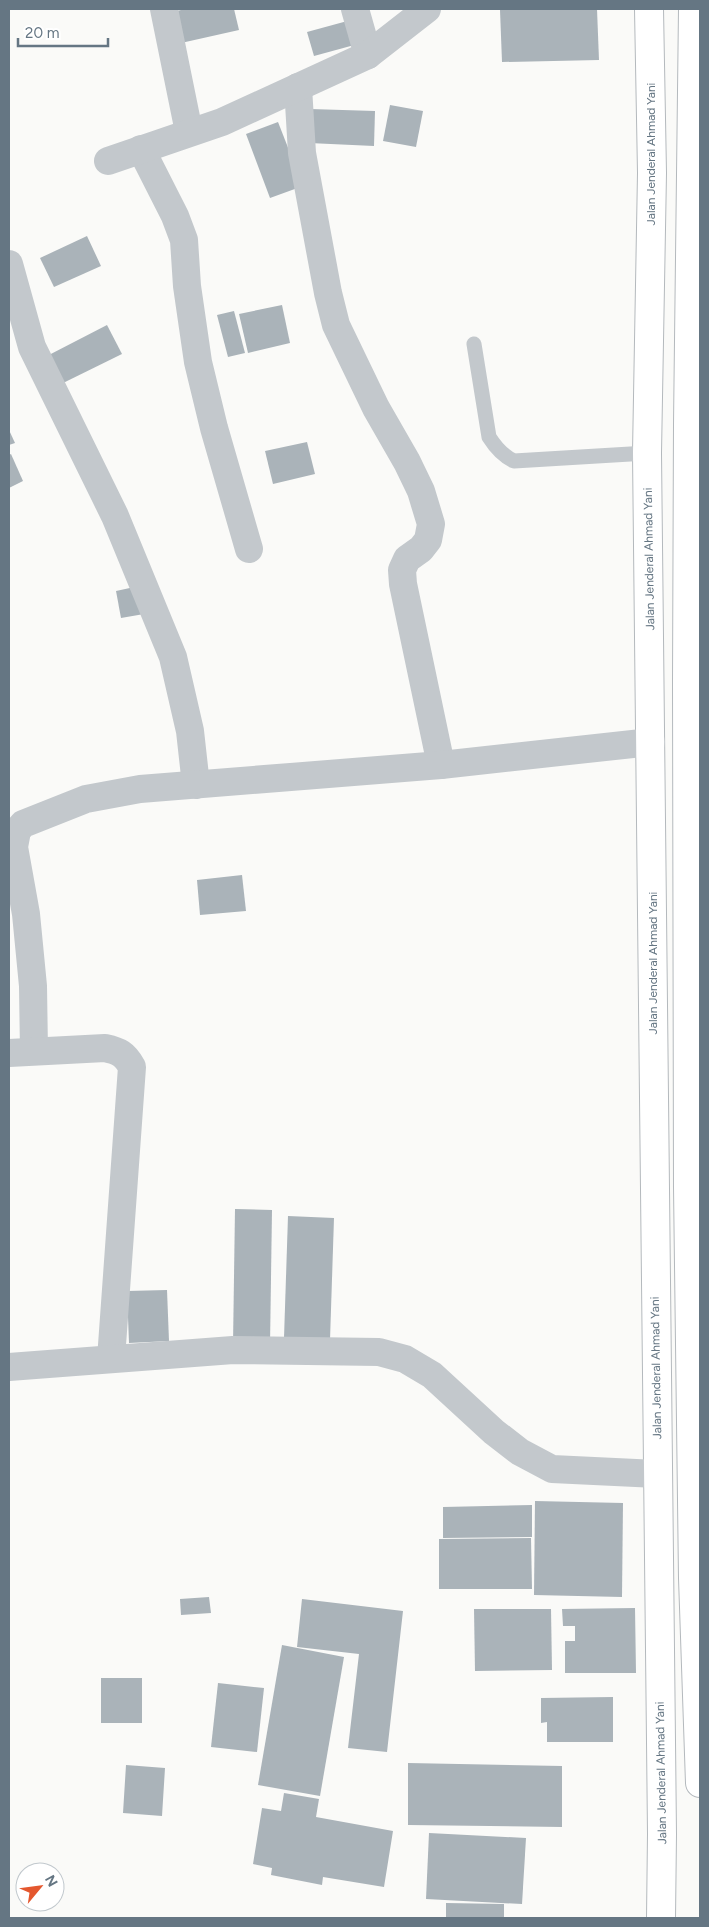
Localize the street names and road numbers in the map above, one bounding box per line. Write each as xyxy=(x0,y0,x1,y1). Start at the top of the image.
street label: Jalan Jenderal Ahmad Yani xyxy=(644,83,658,225)
street label: Jalan Jenderal Ahmad Yani xyxy=(641,487,657,631)
street label: Jalan Jenderal Ahmad Yani xyxy=(646,892,660,1034)
street label: Jalan Jenderal Ahmad Yani xyxy=(648,1296,664,1440)
street label: Jalan Jenderal Ahmad Yani xyxy=(653,1701,669,1845)

